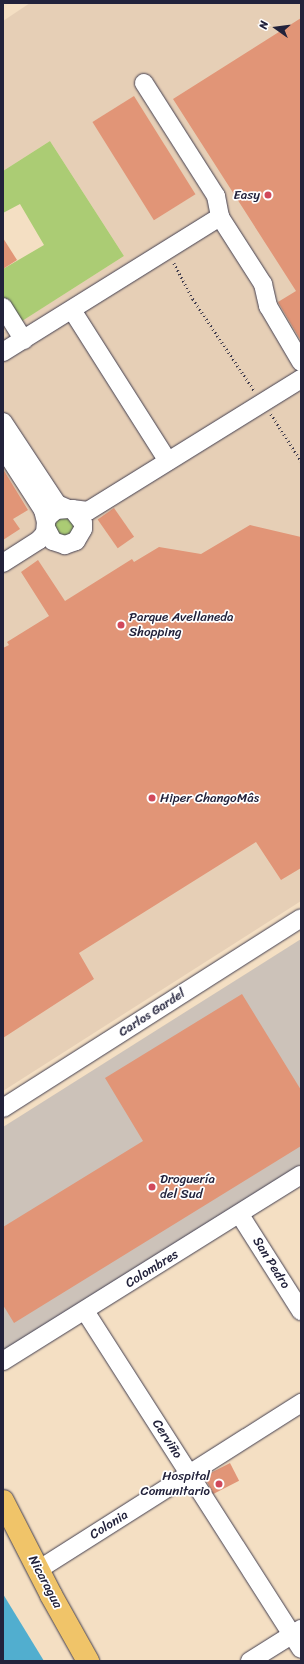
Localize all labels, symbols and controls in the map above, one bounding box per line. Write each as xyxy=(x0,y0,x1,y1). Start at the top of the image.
north arrow xyxy=(256,8,296,48)
text: N xyxy=(254,19,274,31)
place label: Easy xyxy=(234,187,260,203)
marker: Easy xyxy=(263,190,273,200)
place label: Parque Avellaneda Shopping xyxy=(129,610,234,641)
marker: Parque Avellaneda Shopping xyxy=(116,620,126,630)
place label: Hiper ChangoMâs xyxy=(160,790,260,806)
marker: Hiper ChangoMâs xyxy=(147,793,157,803)
street label: Carlos Gardel xyxy=(116,986,188,1040)
place label: Droguería del Sud xyxy=(160,1172,215,1203)
marker: Droguería del Sud xyxy=(147,1182,157,1192)
street label: San Pedro xyxy=(249,1234,293,1292)
street label: Colombres xyxy=(123,1247,181,1291)
street label: Cerviño xyxy=(149,1417,185,1461)
place label: Hospital Comunitario xyxy=(141,1469,210,1500)
marker: Hospital Comunitario xyxy=(213,1478,225,1490)
street label: Colonia xyxy=(87,1507,131,1543)
street label: Nicaragua xyxy=(25,1553,65,1611)

